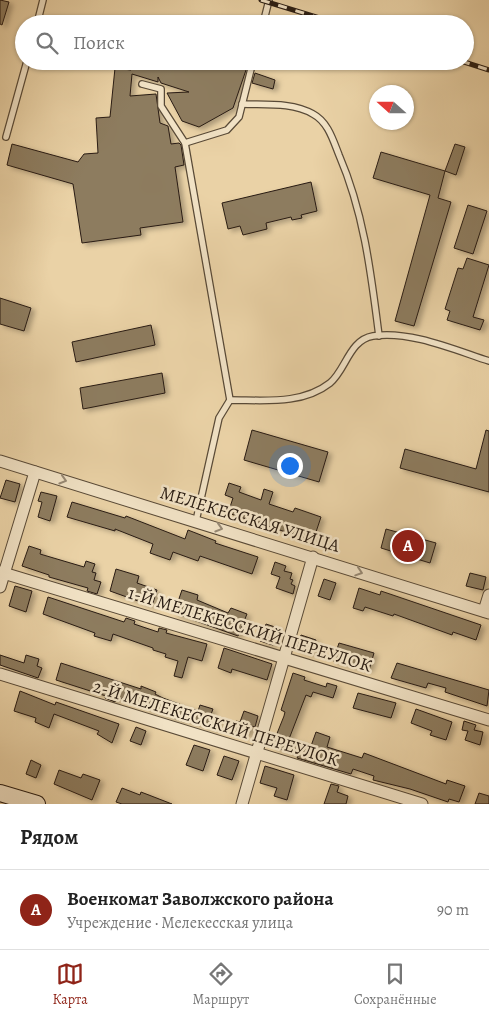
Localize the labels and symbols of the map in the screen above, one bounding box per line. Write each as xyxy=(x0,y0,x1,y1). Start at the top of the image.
north arrow xyxy=(369,85,414,130)
your location xyxy=(277,453,303,479)
one-way arrow xyxy=(59,475,67,485)
street label: МЕЛЕКЕССКАЯ УЛИЦА xyxy=(157,480,343,558)
one-way arrow xyxy=(214,522,222,532)
pin: A xyxy=(392,527,424,565)
one-way arrow xyxy=(355,566,363,576)
street label: 1-Й МЕЛЕКЕССКИЙ ПЕРЕУЛОК xyxy=(125,580,375,678)
street label: 2-Й МЕЛЕКЕССКИЙ ПЕРЕУЛОК xyxy=(90,674,342,772)

